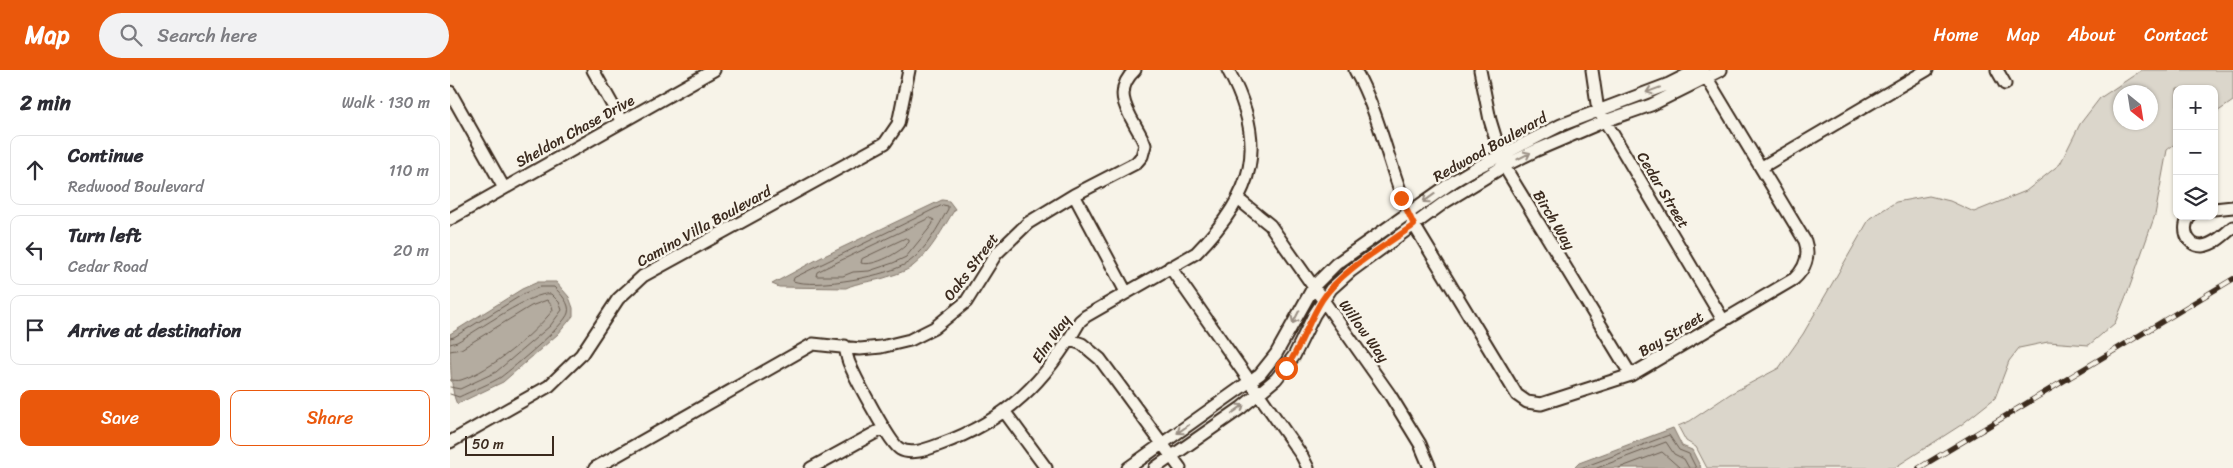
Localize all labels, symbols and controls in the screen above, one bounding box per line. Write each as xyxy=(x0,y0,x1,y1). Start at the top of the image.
search box xyxy=(99,13,449,58)
text: Map xyxy=(25,14,69,56)
text: Search here xyxy=(157,19,257,52)
text: Home xyxy=(1934,19,1979,51)
text: Map xyxy=(2007,19,2040,51)
text: About xyxy=(2068,19,2116,51)
text: Contact xyxy=(2144,19,2208,51)
icon: search xyxy=(117,21,145,49)
text: 2 min xyxy=(20,84,71,122)
north arrow xyxy=(2113,85,2158,130)
map controls xyxy=(2173,85,2218,220)
button: + xyxy=(2173,85,2218,130)
one-way arrow xyxy=(1645,86,1661,95)
street label: Sheldon Chase Drive xyxy=(511,87,639,175)
text: Walk · 130 m xyxy=(342,88,430,117)
street label: Redwood Boulevard xyxy=(1428,104,1553,189)
button: − xyxy=(2173,130,2218,175)
text: Continue xyxy=(68,139,144,172)
street label: Cedar Street xyxy=(1630,147,1696,234)
one-way arrow xyxy=(1516,151,1531,160)
icon: ahead xyxy=(21,156,49,184)
text: 110 m xyxy=(389,156,429,185)
text: Redwood Boulevard xyxy=(68,172,204,201)
button: layers xyxy=(2173,175,2218,220)
street label: Camino Villa Boulevard xyxy=(632,178,777,274)
street label: Birch Way xyxy=(1526,185,1582,255)
route end xyxy=(1390,187,1413,210)
one-way arrow xyxy=(1422,193,1436,204)
text: Turn left xyxy=(68,219,141,252)
street label: Oaks Street xyxy=(937,227,1006,307)
icon: left xyxy=(21,236,49,264)
text: 20 m xyxy=(393,236,429,265)
text: Cedar Road xyxy=(68,252,148,281)
street label: Willow Way xyxy=(1332,294,1396,368)
street label: Bay Street xyxy=(1633,304,1709,364)
street label: Elm Way xyxy=(1025,309,1078,369)
one-way arrow xyxy=(1291,309,1301,324)
text: Arrive at destination xyxy=(68,314,241,347)
icon: arrive xyxy=(21,316,49,344)
route start xyxy=(1275,357,1298,380)
button: Save xyxy=(20,390,220,446)
button: Share xyxy=(230,390,430,446)
one-way arrow xyxy=(1231,404,1244,415)
one-way arrow xyxy=(1176,424,1190,434)
text: 50 m xyxy=(472,432,504,457)
scale bar xyxy=(465,433,554,456)

